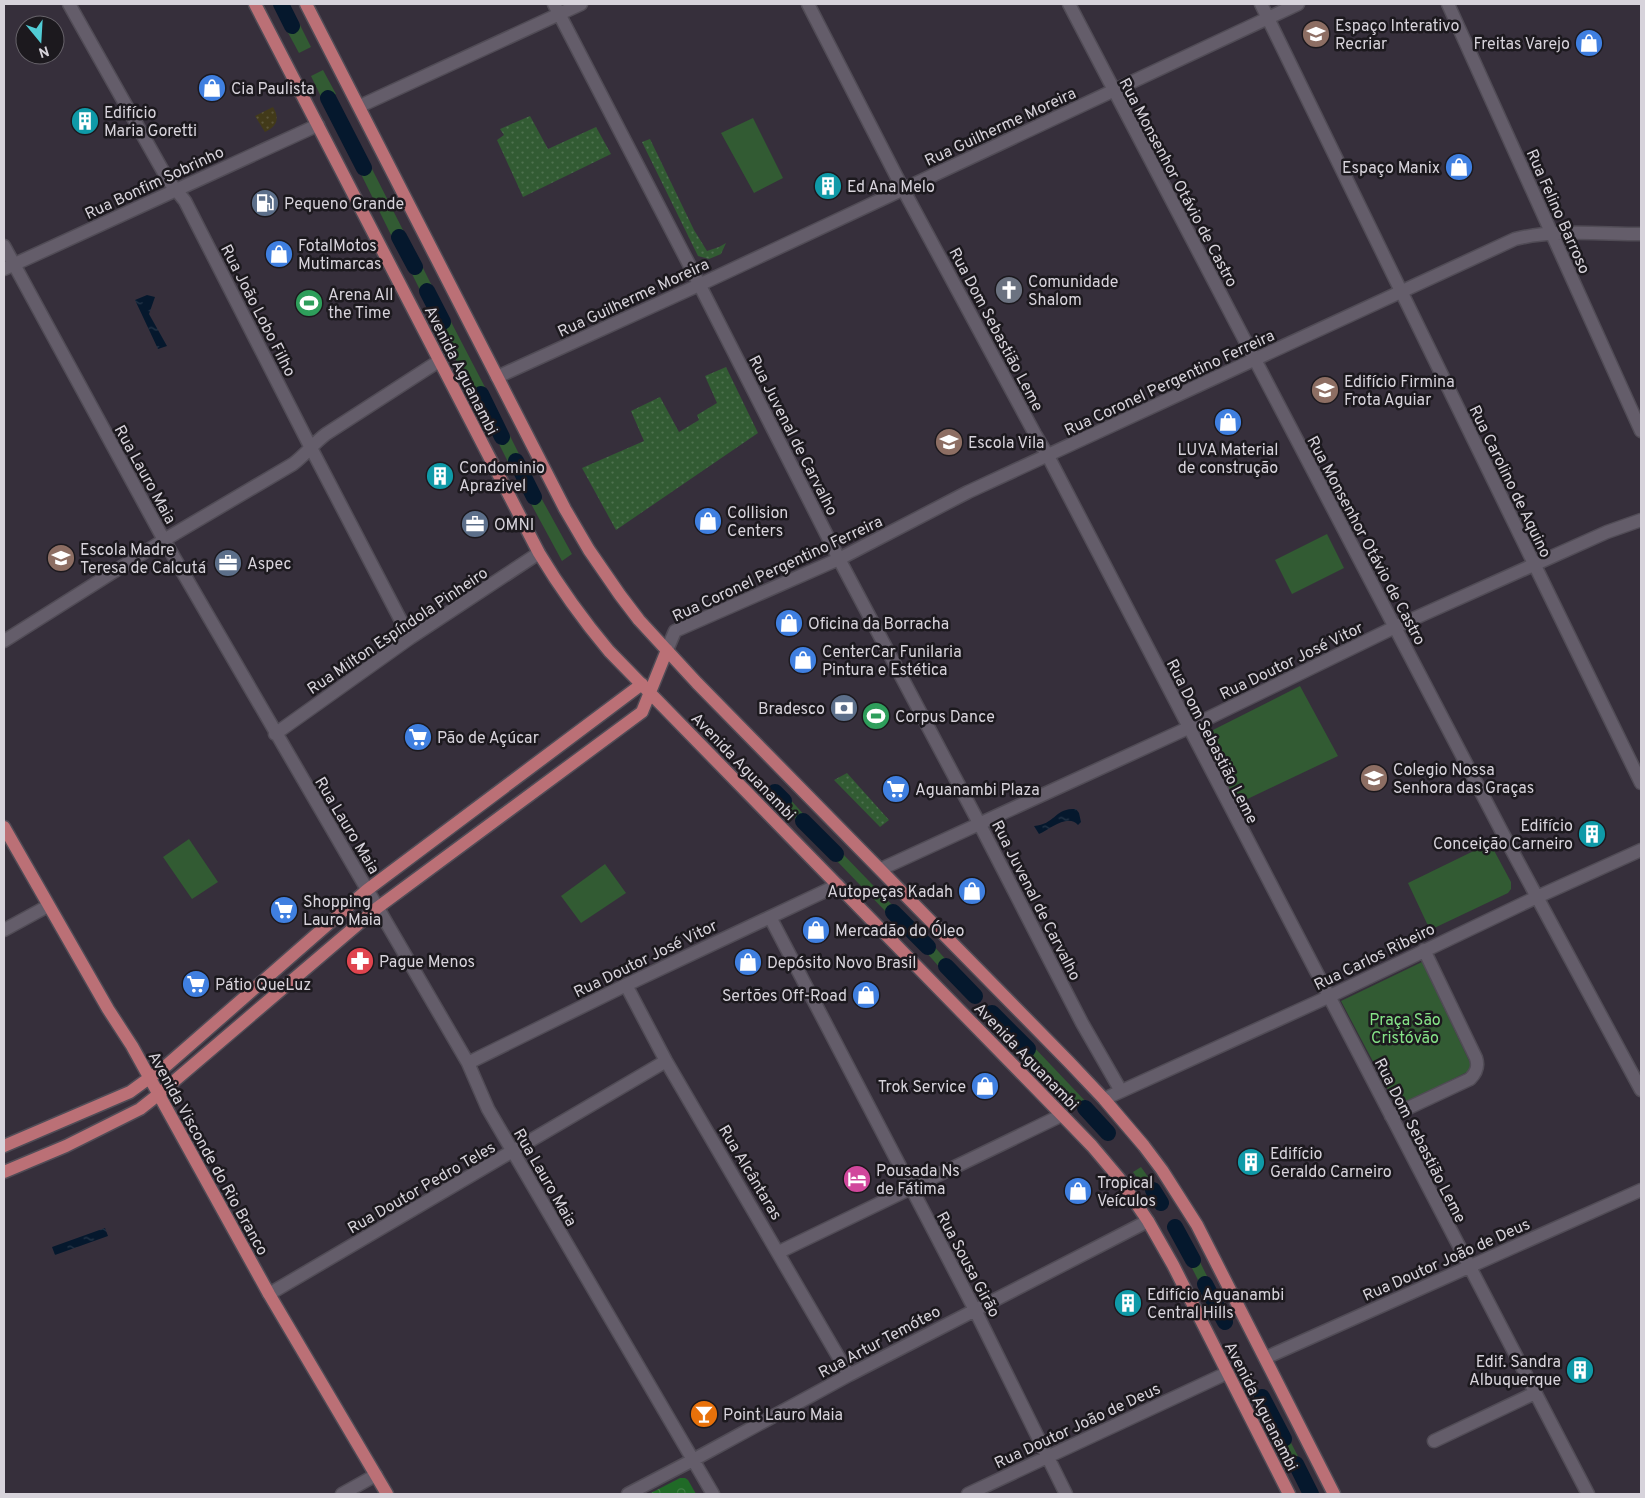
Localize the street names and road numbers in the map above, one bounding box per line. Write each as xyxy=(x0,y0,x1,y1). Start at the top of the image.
street label: Rua Monsenhor Otávio de Castro xyxy=(1113,75,1241,291)
street label: Rua Guilherme Moreira xyxy=(922,84,1080,172)
street label: Rua Bonfim Sobrinho xyxy=(82,143,228,225)
street label: Rua Felino Barroso xyxy=(1521,146,1594,277)
street label: Rua João Lobo Filho xyxy=(215,241,299,380)
street label: Rua Dom Sebastião Leme xyxy=(944,245,1047,415)
street label: Rua Guilherme Moreira xyxy=(555,255,713,343)
street label: Avenida Aguanambi xyxy=(419,303,501,439)
street label: Rua Coronel Pergentino Ferreira xyxy=(1061,326,1278,441)
street label: Rua Juvenal de Carvalho xyxy=(743,352,841,519)
street label: Rua Carolino de Aquino xyxy=(1464,402,1555,562)
street label: Rua Lauro Maia xyxy=(109,422,180,528)
street label: Rua Monsenhor Otávio de Castro xyxy=(1301,433,1429,649)
street label: Rua Coronel Pergentino Ferreira xyxy=(669,512,886,627)
street label: Rua Milton Espíndola Pinheiro xyxy=(304,564,492,700)
street label: Rua Doutor José Vitor xyxy=(1217,618,1367,705)
street label: Rua Dom Sebastião Leme xyxy=(1161,656,1262,828)
street label: Avenida Aguanambi xyxy=(686,709,799,826)
street label: Rua Lauro Maia xyxy=(309,774,383,878)
street label: Rua Juvenal de Carvalho xyxy=(986,817,1084,984)
street label: Rua Doutor José Vitor xyxy=(571,916,721,1003)
street label: Rua Carlos Ribeiro xyxy=(1311,920,1439,996)
street label: Avenida Aguanambi xyxy=(969,999,1082,1116)
street label: Avenida Visconde do Rio Branco xyxy=(143,1048,272,1260)
street label: Rua Dom Sebastião Leme xyxy=(1369,1055,1470,1227)
street label: Rua Alcântaras xyxy=(713,1122,786,1224)
street label: Rua Lauro Maia xyxy=(508,1125,580,1231)
street label: Rua Doutor Pedro Teles xyxy=(344,1138,500,1239)
street label: Rua Sousa Girão xyxy=(931,1209,1004,1321)
street label: Rua Doutor João de Deus xyxy=(1360,1215,1534,1307)
street label: Rua Artur Temóteo xyxy=(815,1302,945,1383)
street label: Avenida Aguanambi xyxy=(1219,1339,1301,1475)
street label: Rua Doutor João de Deus xyxy=(992,1379,1164,1474)

